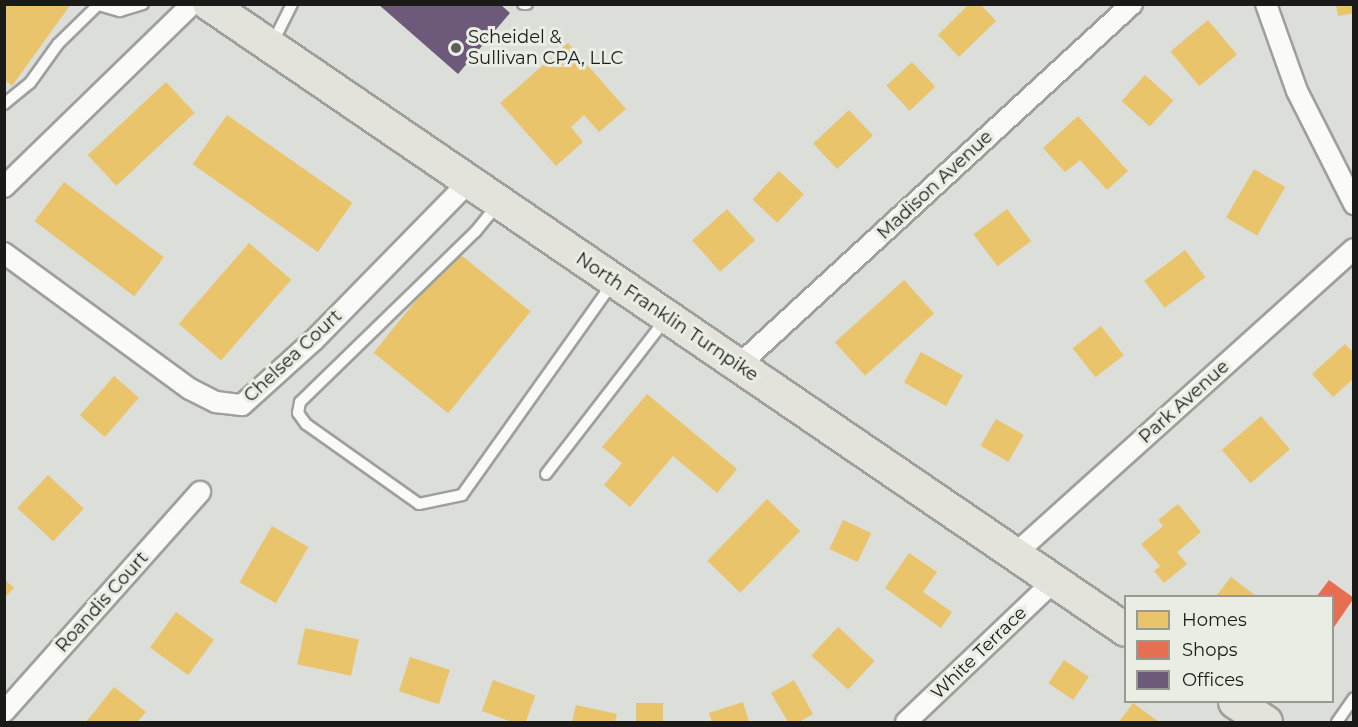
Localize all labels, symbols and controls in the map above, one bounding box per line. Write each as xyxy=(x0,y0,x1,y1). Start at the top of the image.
place label: Scheidel & Sullivan CPA, LLC xyxy=(468,27,623,70)
marker: Scheidel & Sullivan CPA, LLC xyxy=(449,41,463,55)
street label: Madison Avenue xyxy=(873,126,997,244)
street label: North Franklin Turnpike xyxy=(572,248,762,386)
street label: Chelsea Court xyxy=(240,305,346,407)
street label: Park Avenue xyxy=(1135,356,1233,448)
street label: Roandis Court xyxy=(51,547,153,657)
legend xyxy=(1124,595,1334,703)
street label: White Terrace xyxy=(927,602,1031,704)
text: Homes xyxy=(1182,609,1247,631)
text: Shops xyxy=(1182,639,1238,661)
text: Offices xyxy=(1182,669,1244,691)

